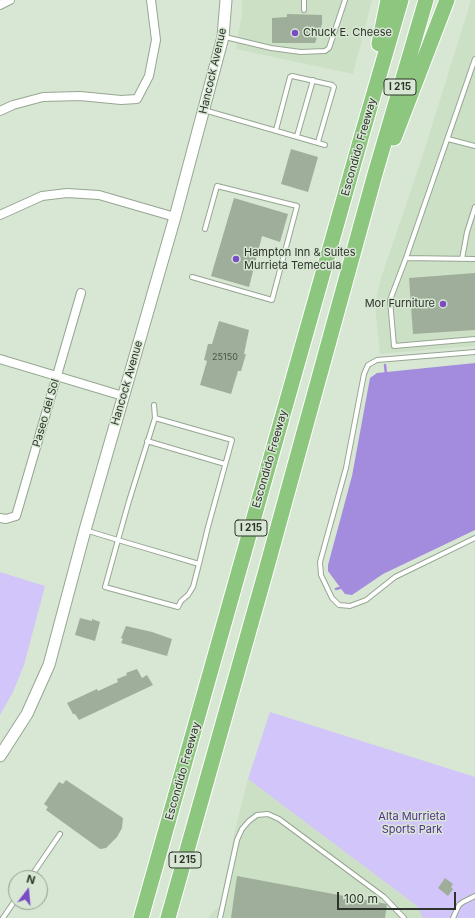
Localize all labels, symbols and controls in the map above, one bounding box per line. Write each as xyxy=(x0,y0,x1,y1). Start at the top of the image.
place label: Chuck E. Cheese xyxy=(303,26,392,40)
street label: Hancock Avenue xyxy=(197,27,229,115)
marker: Chuck E. Cheese xyxy=(290,28,300,38)
road number: I 215 xyxy=(384,79,416,95)
street label: Escondido Freeway xyxy=(339,96,379,198)
place label: Hampton Inn & Suites Murrieta Temecula xyxy=(244,246,356,272)
marker: Hampton Inn & Suites Murrieta Temecula xyxy=(231,254,241,264)
place label: Mor Furniture xyxy=(365,297,435,311)
marker: Mor Furniture xyxy=(438,299,448,309)
street label: Hancock Avenue xyxy=(109,339,145,427)
house number: 25150 xyxy=(212,352,238,362)
street label: Paseo del Sol xyxy=(30,377,62,449)
street label: Escondido Freeway xyxy=(250,408,290,510)
road number: I 215 xyxy=(235,520,267,536)
street label: Escondido Freeway xyxy=(163,720,203,822)
park label: Alta Murrieta Sports Park xyxy=(378,810,446,836)
road number: I 215 xyxy=(169,852,201,868)
north arrow xyxy=(8,870,48,910)
text: N xyxy=(25,872,37,887)
scale bar xyxy=(339,884,458,910)
text: 100 m xyxy=(344,891,378,906)

